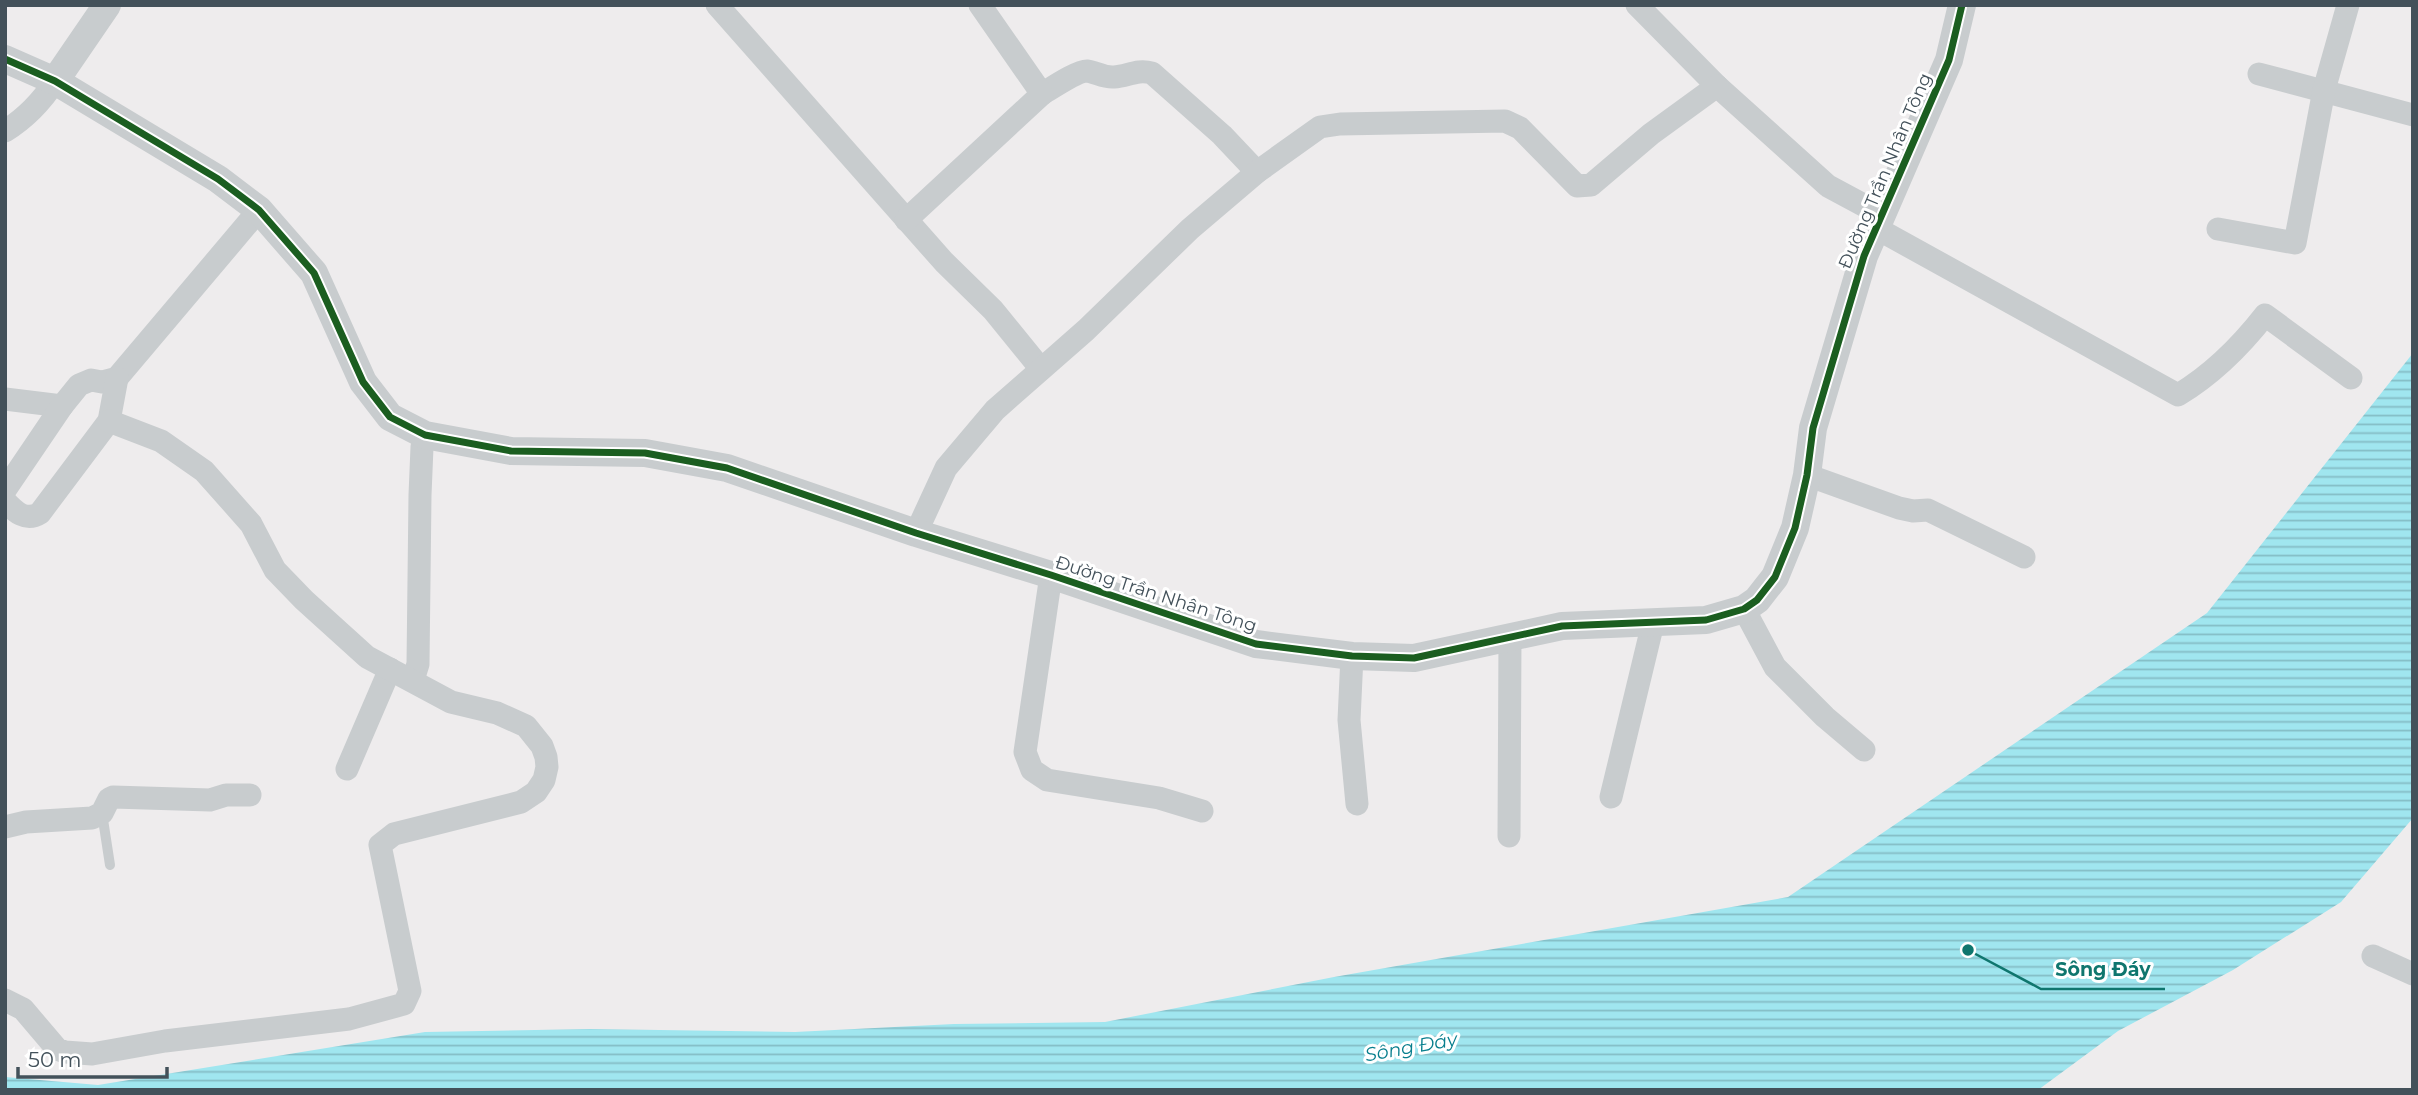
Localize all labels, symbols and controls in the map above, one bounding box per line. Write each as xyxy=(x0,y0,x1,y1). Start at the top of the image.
street label: Đường Trần Nhân Tông xyxy=(1834,70,1936,272)
street label: Đường Trần Nhân Tông xyxy=(1052,551,1260,637)
callout: Sông Đáy xyxy=(2041,949,2165,989)
text: Sông Đáy xyxy=(2055,958,2151,981)
water label: Sông Đáy xyxy=(1363,1027,1461,1066)
scale bar xyxy=(18,1036,166,1080)
text: 50 m xyxy=(28,1047,82,1072)

